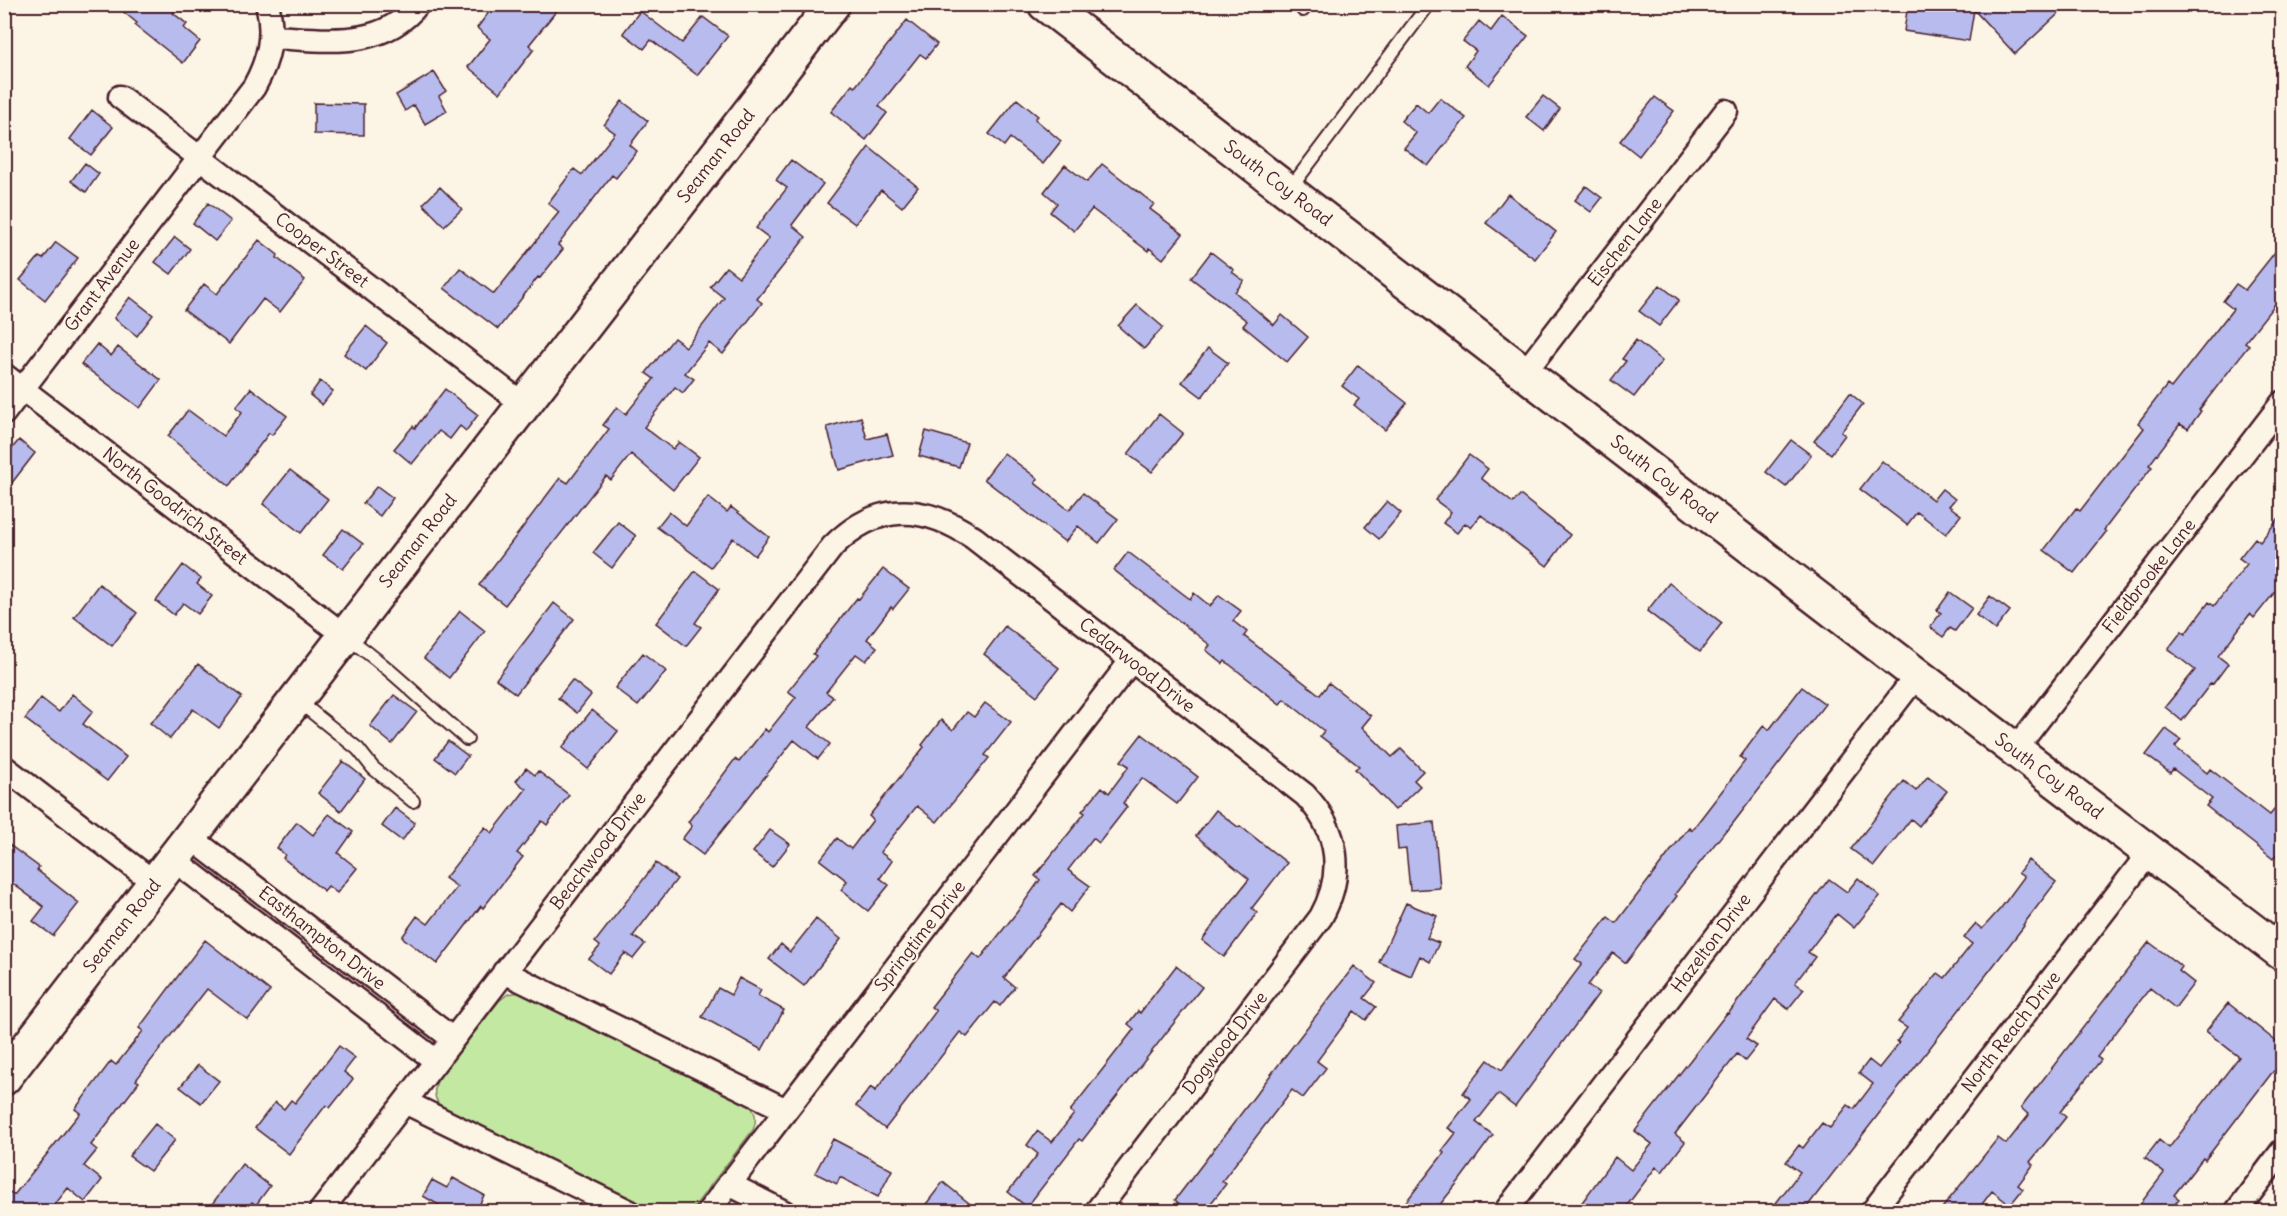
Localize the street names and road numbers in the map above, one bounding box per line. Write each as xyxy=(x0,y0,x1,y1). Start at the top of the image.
street label: Seaman Road xyxy=(672,104,760,207)
street label: South Coy Road xyxy=(1220,134,1337,231)
street label: Eischen Lane xyxy=(1583,193,1667,291)
street label: Cooper Street xyxy=(271,207,374,292)
street label: Grant Avenue xyxy=(59,233,144,336)
street label: South Coy Road xyxy=(1606,430,1723,528)
street label: North Goodrich Street xyxy=(98,442,252,569)
street label: Seaman Road xyxy=(374,489,462,592)
street label: Fieldbrooke Lane xyxy=(2097,514,2200,638)
street label: Cedarwood Drive xyxy=(1075,612,1200,717)
street label: South Coy Road xyxy=(1991,727,2108,824)
street label: Beachwood Drive xyxy=(545,787,651,914)
street label: Seaman Road xyxy=(78,874,166,977)
street label: Springtime Drive xyxy=(869,876,970,996)
street label: Easthampton Drive xyxy=(254,881,390,994)
street label: Hazelton Drive xyxy=(1666,888,1755,997)
street label: North Reach Drive xyxy=(1956,966,2065,1097)
street label: Dogwood Drive xyxy=(1177,986,1272,1099)

